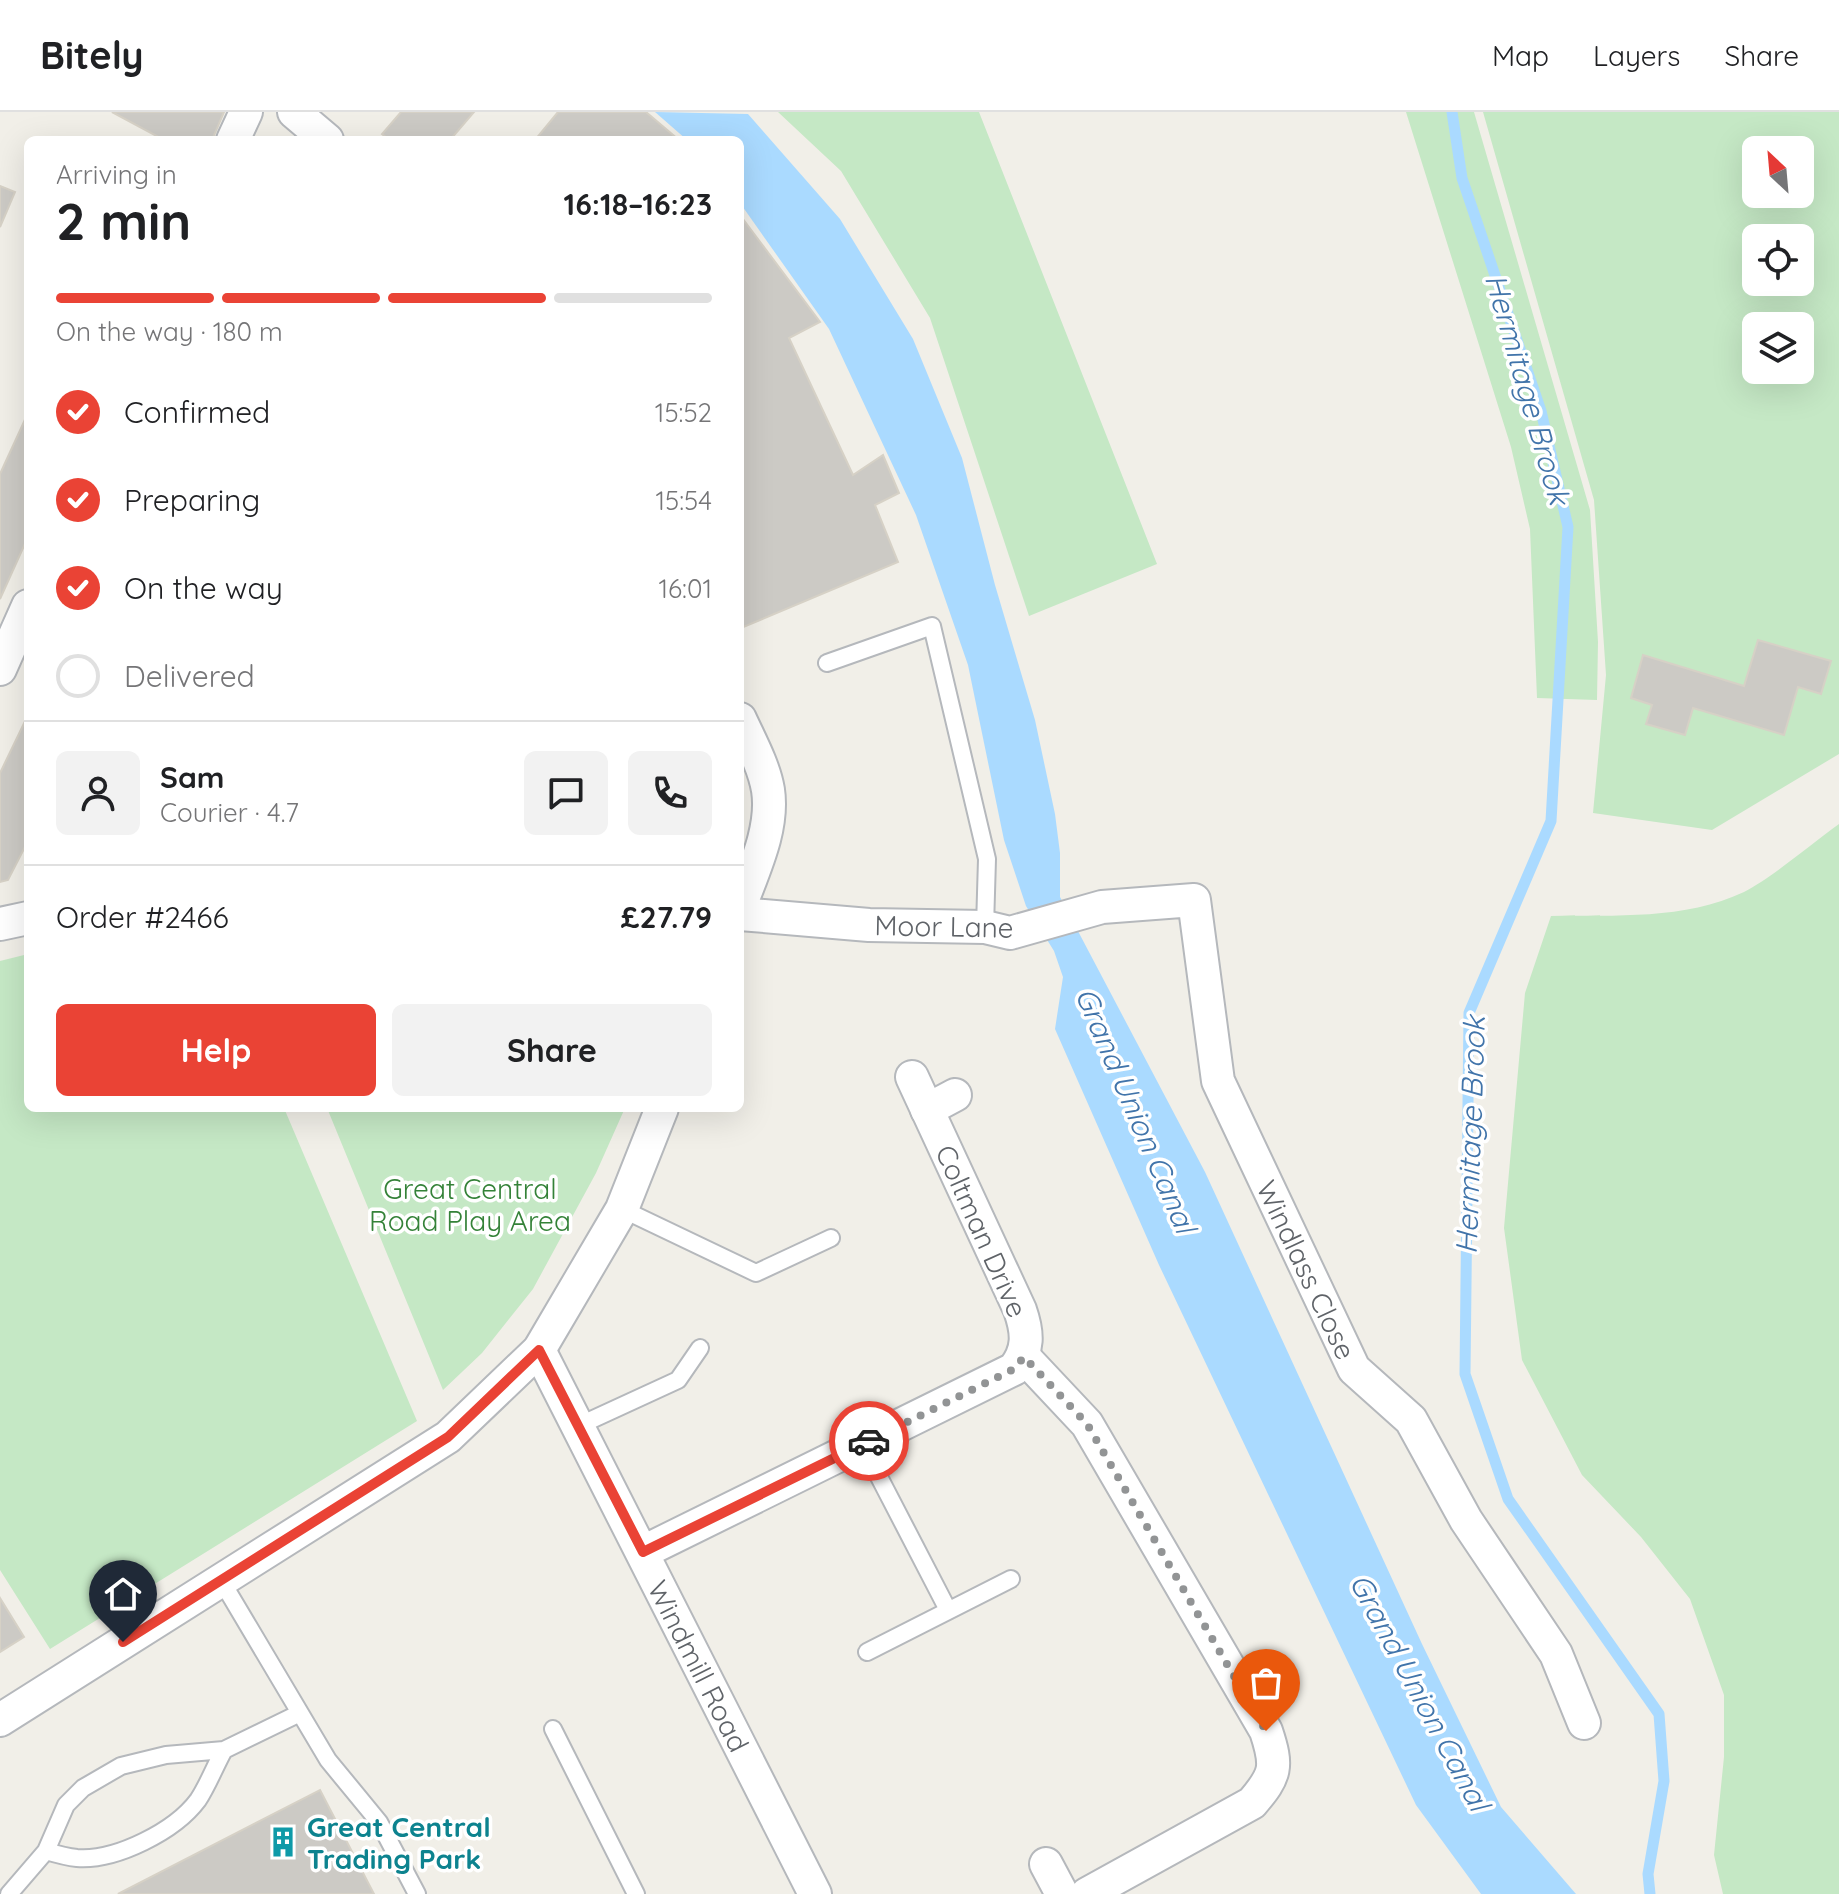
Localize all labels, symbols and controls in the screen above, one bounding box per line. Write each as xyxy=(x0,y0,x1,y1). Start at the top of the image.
text: Bitely xyxy=(40,31,144,79)
text: Map xyxy=(1492,38,1549,73)
text: Layers xyxy=(1593,38,1680,73)
text: Share xyxy=(1724,38,1799,73)
north arrow xyxy=(1742,136,1814,208)
map controls xyxy=(1742,136,1814,384)
text: Arriving in xyxy=(56,158,177,191)
text: 16:18–16:23 xyxy=(564,185,712,223)
text: 2 min xyxy=(56,188,191,253)
button: locate xyxy=(1742,224,1814,296)
water label: Hermitage Brook xyxy=(1477,269,1580,512)
button: layers xyxy=(1742,312,1814,384)
text: On the way · 180 m xyxy=(56,315,283,348)
icon: check xyxy=(56,390,100,434)
text: Confirmed xyxy=(124,393,270,431)
text: 15:52 xyxy=(655,396,712,429)
icon: check xyxy=(56,478,100,522)
text: Preparing xyxy=(124,481,260,519)
text: 15:54 xyxy=(655,484,712,517)
icon: check xyxy=(56,566,100,610)
text: On the way xyxy=(124,569,283,607)
text: 16:01 xyxy=(658,572,712,605)
text: Delivered xyxy=(124,657,255,695)
button: person xyxy=(56,751,140,835)
button: chat xyxy=(524,751,608,835)
button: phone xyxy=(628,751,712,835)
text: Sam xyxy=(160,758,224,796)
text: Courier · 4.7 xyxy=(160,796,299,829)
text: Order #2466 xyxy=(56,898,229,936)
text: £27.79 xyxy=(621,898,712,936)
street label: Moor Lane xyxy=(874,907,1014,945)
water label: Grand Union Canal xyxy=(1067,982,1206,1241)
button: Help xyxy=(56,1004,376,1096)
button: Share xyxy=(392,1004,712,1096)
water label: Hermitage Brook xyxy=(1447,1012,1493,1255)
street label: Coltman Drive xyxy=(928,1139,1036,1323)
park label: Great Central Road Play Area xyxy=(369,1171,571,1238)
street label: Windlass Close xyxy=(1250,1174,1364,1365)
courier xyxy=(829,1401,909,1481)
icon: car xyxy=(847,1419,891,1463)
pin xyxy=(89,1560,157,1642)
water label: Grand Union Canal xyxy=(1342,1567,1500,1820)
icon: home xyxy=(101,1572,145,1616)
street label: Windmill Road xyxy=(641,1574,757,1757)
pin xyxy=(1232,1649,1300,1731)
icon: bag xyxy=(1244,1661,1288,1705)
place label: Great Central Trading Park xyxy=(307,1809,491,1876)
building icon: Great Central Trading Park xyxy=(266,1825,300,1859)

